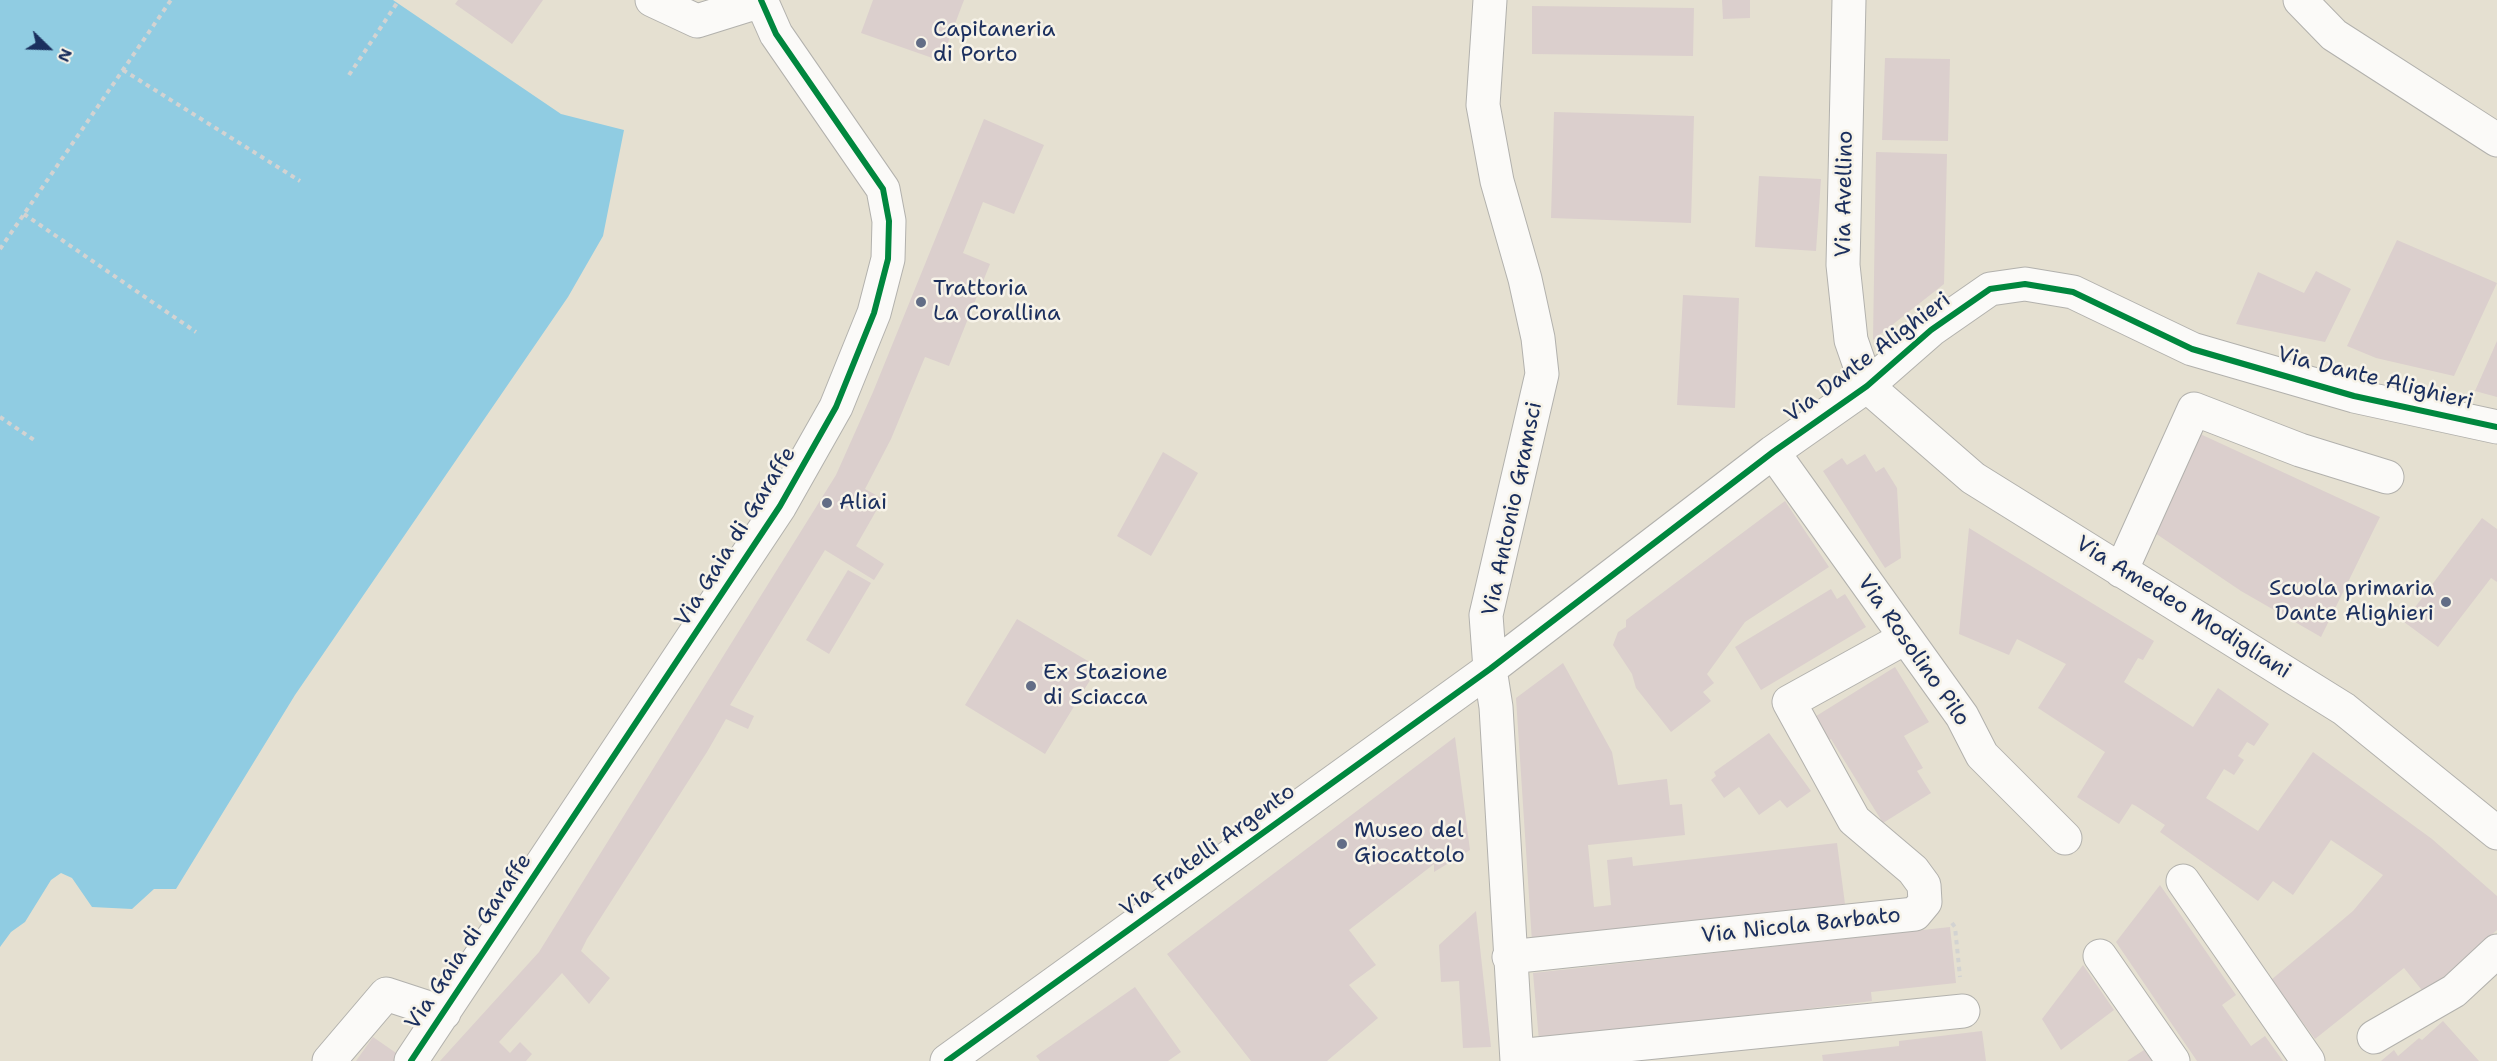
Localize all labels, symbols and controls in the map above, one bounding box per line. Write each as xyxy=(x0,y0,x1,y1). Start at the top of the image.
place label: Capitaneria di Porto xyxy=(933,17,1055,68)
north arrow xyxy=(18,18,78,78)
marker: Capitaneria di Porto xyxy=(914,36,928,50)
text: N xyxy=(53,45,77,65)
street label: Via Avellino xyxy=(1831,130,1859,258)
place label: Trattoria La Corallina xyxy=(933,276,1061,328)
street label: Via Dante Alighieri xyxy=(1780,287,1956,429)
marker: Trattoria La Corallina xyxy=(914,295,928,309)
street label: Via Dante Alighieri xyxy=(2274,342,2476,416)
street label: Via Antonio Gramsci xyxy=(1477,399,1549,619)
street label: Via Gaia di Garaffe xyxy=(670,442,802,632)
place label: Aliai xyxy=(839,490,887,516)
marker: Aliai xyxy=(820,496,834,510)
street label: Via Amedeo Modigliani xyxy=(2071,531,2295,685)
street label: Via Rosolino Pilo xyxy=(1851,570,1975,732)
place label: Scuola primaria Dante Alighieri xyxy=(2269,576,2434,628)
marker: Scuola primaria Dante Alighieri xyxy=(2439,595,2453,609)
place label: Ex Stazione di Sciacca xyxy=(1043,660,1168,712)
marker: Ex Stazione di Sciacca xyxy=(1024,679,1038,693)
street label: Via Fratelli Argento xyxy=(1115,779,1301,923)
place label: Museo del Giocattolo xyxy=(1354,818,1465,870)
marker: Museo del Giocattolo xyxy=(1335,837,1349,851)
street label: Via Gaia di Garaffe xyxy=(400,849,538,1035)
street label: Via Nicola Barbato xyxy=(1700,902,1902,950)

